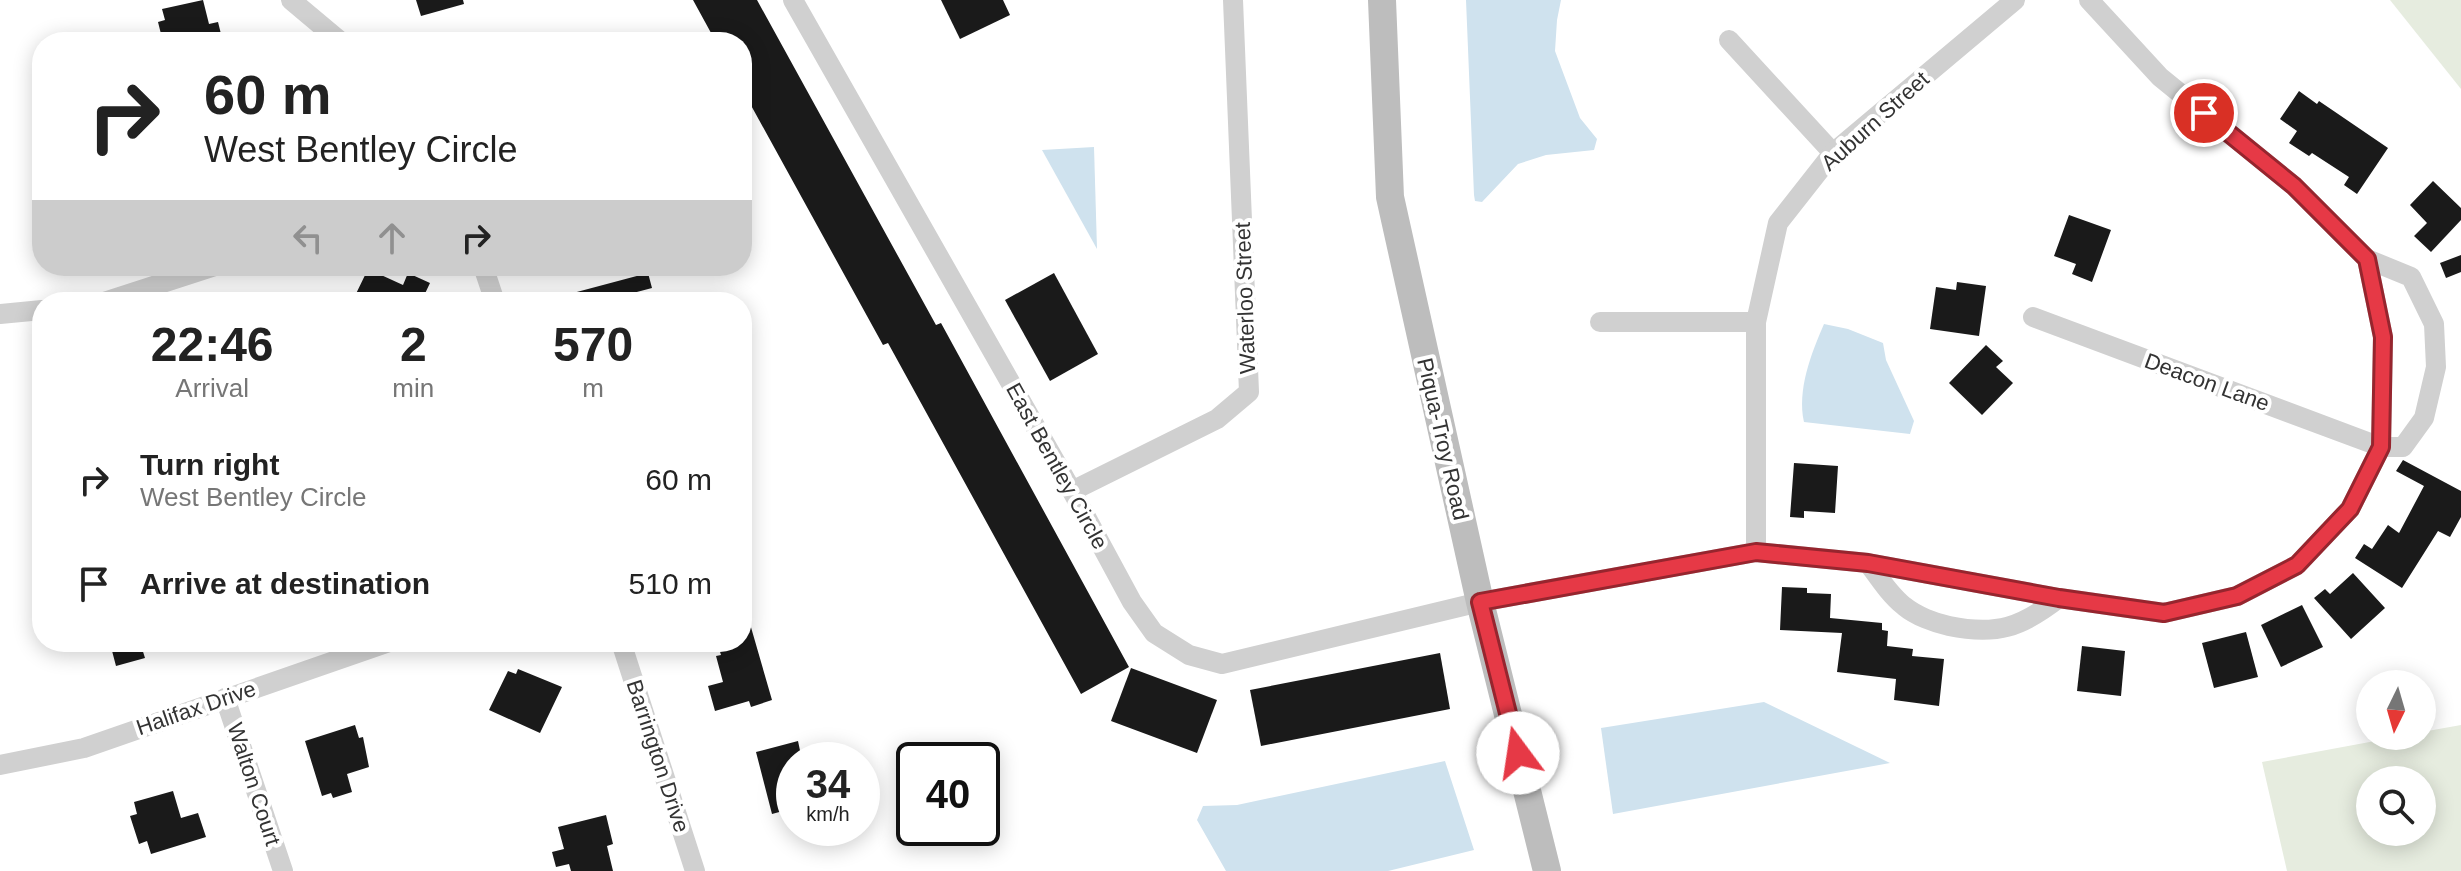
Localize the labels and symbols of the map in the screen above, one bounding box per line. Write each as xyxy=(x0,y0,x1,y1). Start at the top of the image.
street label: Auburn Street xyxy=(1816,66,1934,176)
pin xyxy=(2170,79,2238,147)
street label: Waterloo Street xyxy=(1230,222,1260,374)
street label: Deacon Lane xyxy=(2141,348,2273,416)
street label: Piqua-Troy Road xyxy=(1412,356,1474,522)
street label: East Bentley Circle xyxy=(1001,379,1113,553)
north arrow xyxy=(2356,670,2436,750)
street label: Halifax Drive xyxy=(133,676,259,740)
street label: Barrington Drive xyxy=(622,677,694,835)
position arrow xyxy=(1476,711,1560,795)
street label: Walton Court xyxy=(222,719,286,849)
speed limit sign: 40 xyxy=(896,742,1000,846)

